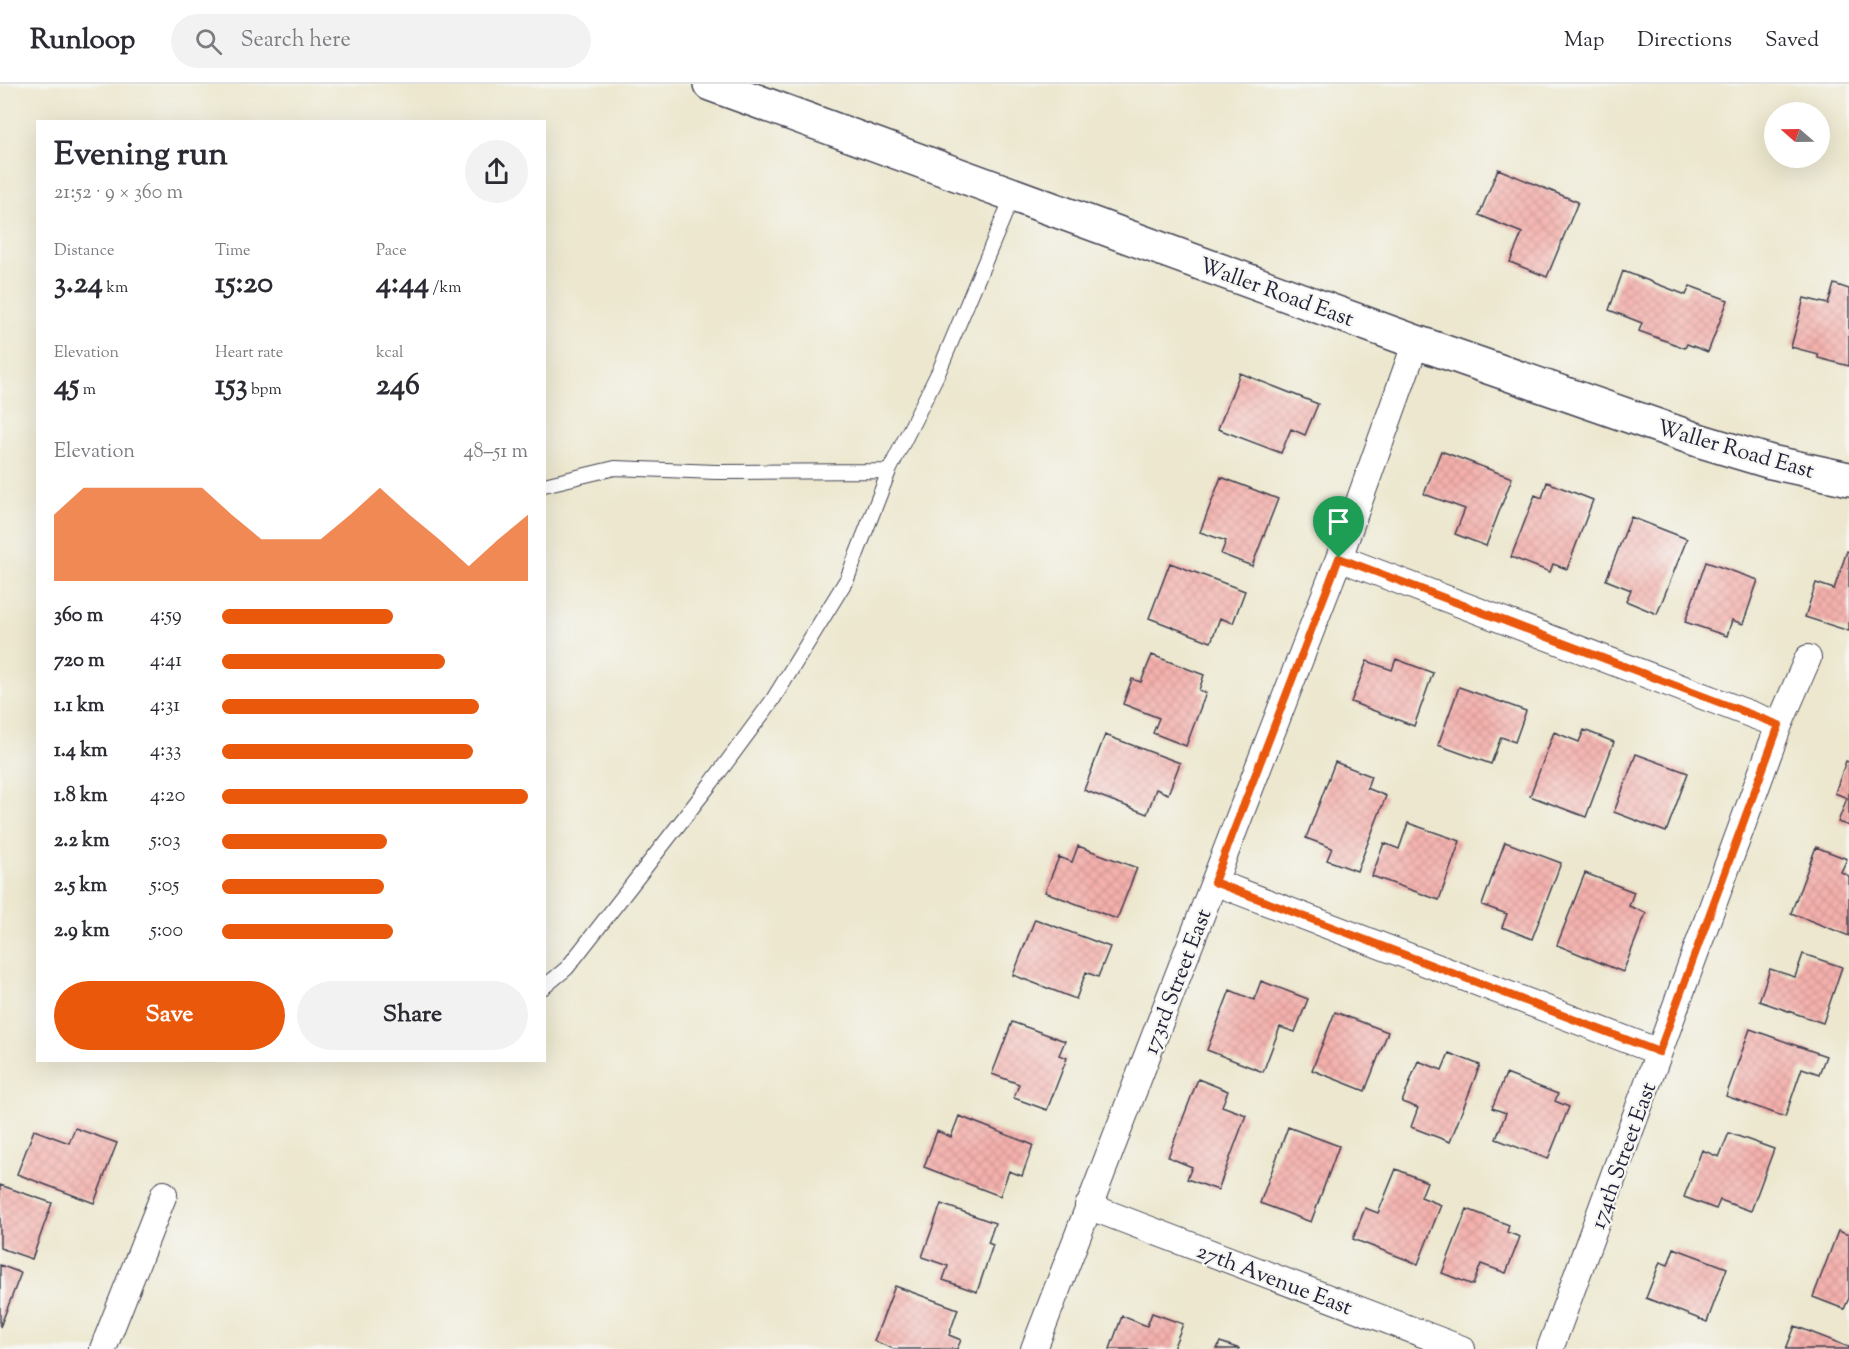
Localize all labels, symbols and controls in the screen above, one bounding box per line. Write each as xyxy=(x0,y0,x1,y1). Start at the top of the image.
search box xyxy=(171,14,591,68)
text: Runloop xyxy=(30,21,135,61)
icon: search xyxy=(192,25,225,58)
text: Search here xyxy=(240,25,351,57)
text: Map xyxy=(1564,26,1604,56)
text: Directions xyxy=(1637,26,1732,56)
text: Saved xyxy=(1765,26,1819,56)
north arrow xyxy=(1764,102,1830,168)
map controls xyxy=(1764,102,1830,168)
text: Evening run xyxy=(54,132,228,180)
button: share xyxy=(465,140,528,203)
text: 21:52 · 9 × 360 m xyxy=(54,179,183,208)
text: Distance xyxy=(54,240,114,263)
text: Time xyxy=(215,240,251,263)
text: Pace xyxy=(376,240,407,263)
street label: Waller Road East xyxy=(1194,251,1358,337)
text: 3.24 xyxy=(54,263,103,306)
text: 15:20 xyxy=(215,263,273,306)
text: 4:44 xyxy=(376,263,429,306)
text: km xyxy=(103,277,128,300)
text: /km xyxy=(429,277,462,300)
text: Elevation xyxy=(54,342,119,365)
text: Heart rate xyxy=(215,342,283,365)
text: kcal xyxy=(376,342,404,365)
text: 45 xyxy=(54,365,79,408)
text: 153 xyxy=(215,365,248,408)
text: 246 xyxy=(376,365,420,408)
text: m xyxy=(79,379,96,402)
text: bpm xyxy=(248,379,282,402)
street label: Waller Road East xyxy=(1653,413,1818,489)
text: Elevation xyxy=(54,438,135,467)
text: 48–51 m xyxy=(463,438,528,467)
pin xyxy=(1313,496,1364,558)
icon: arrive xyxy=(1322,505,1355,538)
text: 360 m xyxy=(54,602,103,631)
text: 4:59 xyxy=(150,602,182,631)
text: 720 m xyxy=(54,647,105,676)
text: 4:41 xyxy=(150,647,182,676)
text: 1.1 km xyxy=(54,692,104,721)
text: 4:31 xyxy=(150,692,180,721)
text: 1.4 km xyxy=(54,737,108,766)
text: 4:33 xyxy=(150,737,181,766)
text: 1.8 km xyxy=(54,782,108,811)
text: 4:20 xyxy=(150,782,185,811)
text: 2.2 km xyxy=(54,827,109,856)
text: 5:03 xyxy=(150,827,181,856)
text: 2.5 km xyxy=(54,872,107,901)
text: 5:05 xyxy=(150,872,179,901)
street label: 173rd Street East xyxy=(1136,904,1221,1060)
text: 2.9 km xyxy=(54,917,109,946)
text: 5:00 xyxy=(150,917,183,946)
button: Save xyxy=(54,981,285,1050)
button: Share xyxy=(297,981,528,1050)
street label: 174th Street East xyxy=(1583,1078,1666,1234)
street label: 27th Avenue East xyxy=(1192,1236,1357,1325)

